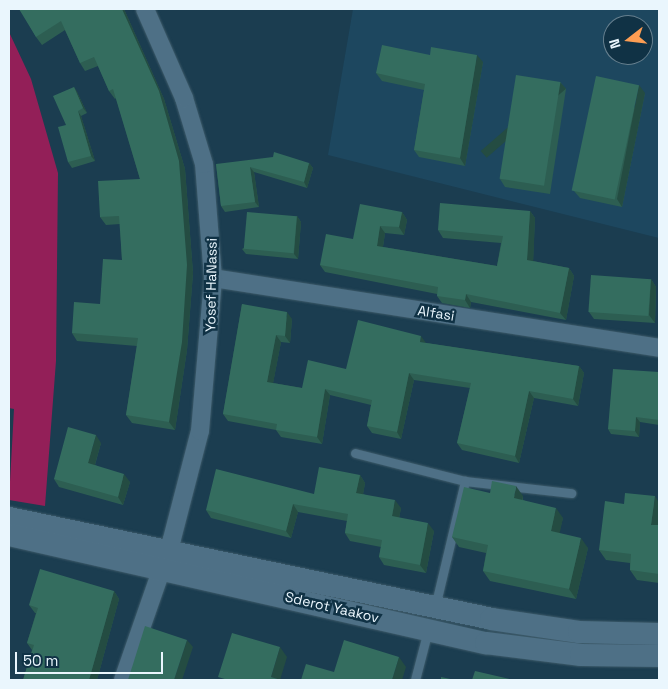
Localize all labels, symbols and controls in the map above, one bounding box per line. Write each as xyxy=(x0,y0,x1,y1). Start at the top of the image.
north arrow xyxy=(603,15,653,65)
text: N xyxy=(605,37,624,51)
street label: Yosef HaNassi xyxy=(202,238,220,332)
street label: Alfasi xyxy=(416,302,456,324)
street label: Sderot Yaakov xyxy=(283,588,381,626)
scale bar xyxy=(18,642,165,674)
text: 50 m xyxy=(23,651,58,670)

